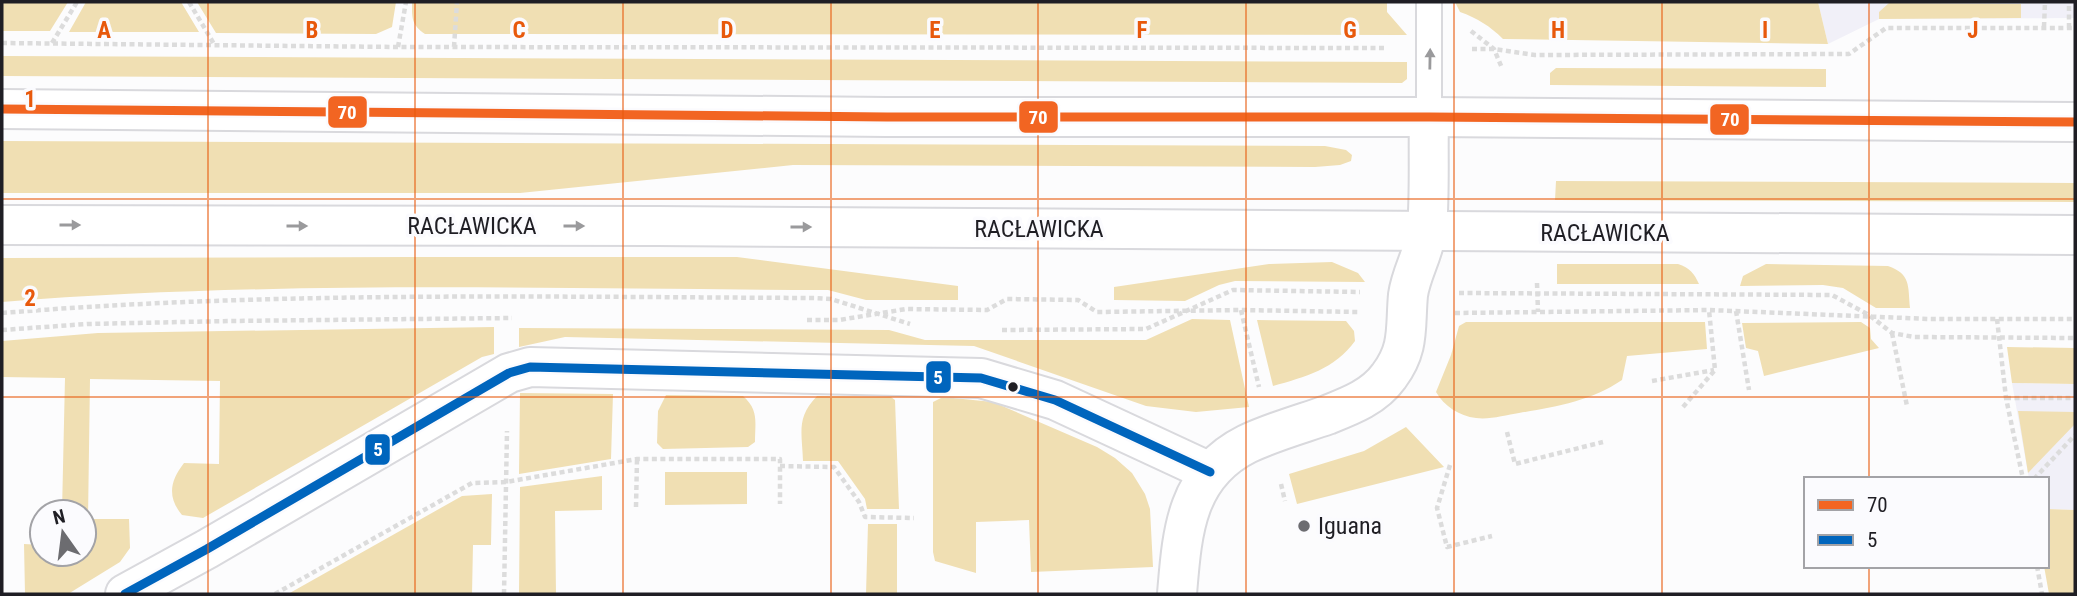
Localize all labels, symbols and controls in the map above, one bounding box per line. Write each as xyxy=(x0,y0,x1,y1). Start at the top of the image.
text: A xyxy=(97,17,111,44)
text: B xyxy=(306,17,318,44)
text: C xyxy=(512,17,526,44)
text: D xyxy=(721,17,734,44)
text: E xyxy=(929,17,941,44)
text: F xyxy=(1137,17,1148,44)
text: G xyxy=(1343,17,1357,44)
text: H xyxy=(1551,17,1565,44)
text: I xyxy=(1762,17,1768,44)
text: J xyxy=(1967,17,1979,44)
one-way arrow xyxy=(1424,48,1435,70)
text: 1 xyxy=(24,86,36,113)
line badge: 70 xyxy=(327,95,368,129)
line badge: 70 xyxy=(1018,100,1059,134)
text: 70 xyxy=(337,101,357,124)
line badge: 70 xyxy=(1709,103,1750,136)
text: 70 xyxy=(1028,106,1048,129)
text: 70 xyxy=(1720,108,1740,131)
street label: RACŁAWICKA xyxy=(407,212,537,240)
street label: RACŁAWICKA xyxy=(974,215,1104,243)
one-way arrow xyxy=(59,219,81,231)
street label: RACŁAWICKA xyxy=(1540,219,1670,247)
one-way arrow xyxy=(287,220,309,232)
one-way arrow xyxy=(563,220,585,232)
one-way arrow xyxy=(791,221,813,233)
text: 2 xyxy=(24,285,36,312)
line badge: 5 xyxy=(925,360,952,394)
text: 5 xyxy=(933,366,943,389)
unlabelled marker xyxy=(1006,380,1020,394)
line badge: 5 xyxy=(364,433,391,466)
text: 5 xyxy=(373,438,383,461)
legend xyxy=(1804,477,2049,568)
text: 70 xyxy=(1867,493,1888,517)
north arrow xyxy=(28,498,98,568)
text: N xyxy=(51,504,67,530)
place label: Iguana xyxy=(1318,512,1382,540)
marker: Iguana xyxy=(1296,518,1312,534)
text: 5 xyxy=(1867,528,1877,552)

